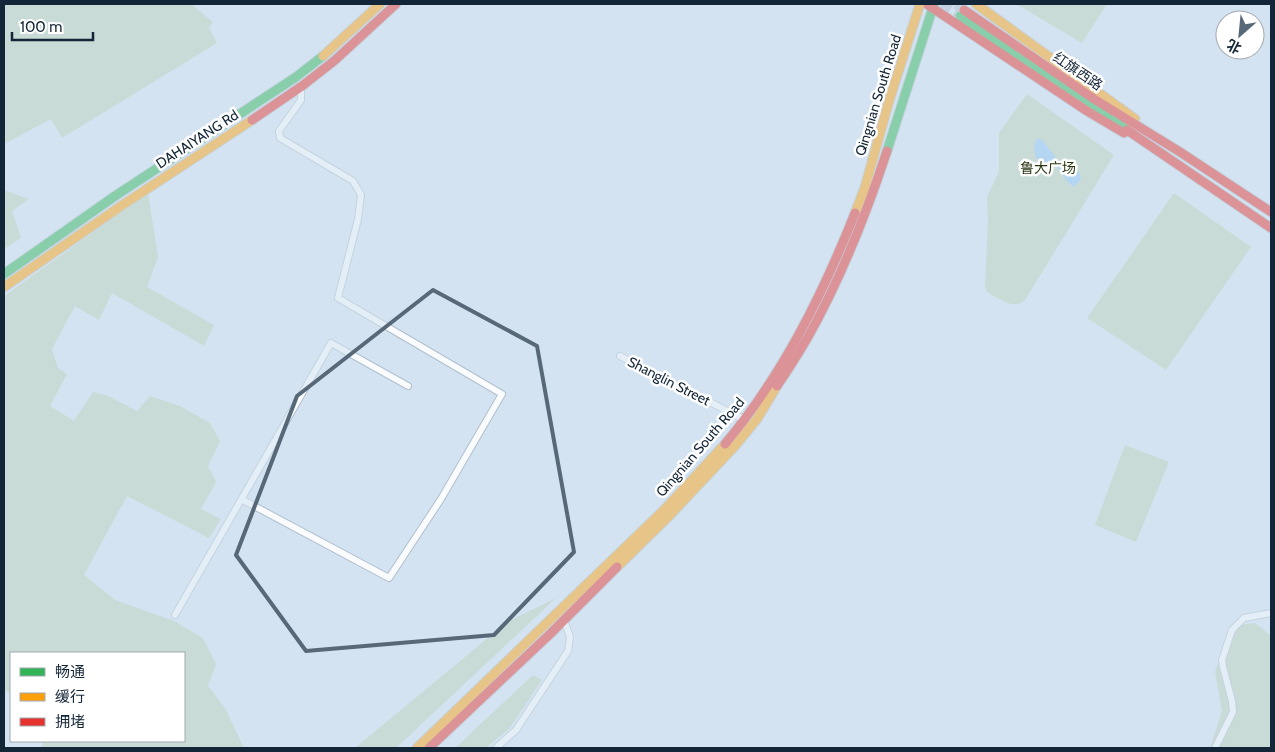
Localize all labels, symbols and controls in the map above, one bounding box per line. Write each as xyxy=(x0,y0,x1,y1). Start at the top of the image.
scale bar xyxy=(12,10,94,42)
north arrow xyxy=(1215,10,1265,60)
text: 100 m xyxy=(20,18,62,36)
street label: Qingnian South Road xyxy=(851,32,905,158)
text: 北 xyxy=(1224,35,1244,58)
street label: 红旗西路 xyxy=(1050,48,1106,94)
street label: DAHAIYANG Rd xyxy=(152,106,242,172)
park label: 鲁大广场 xyxy=(1020,159,1076,177)
street label: Shanglin Street xyxy=(625,352,714,410)
street label: Qingnian South Road xyxy=(652,394,748,500)
legend xyxy=(10,652,185,742)
text: 畅通 xyxy=(55,663,85,681)
text: 缓行 xyxy=(55,688,85,706)
text: 拥堵 xyxy=(55,713,85,731)

